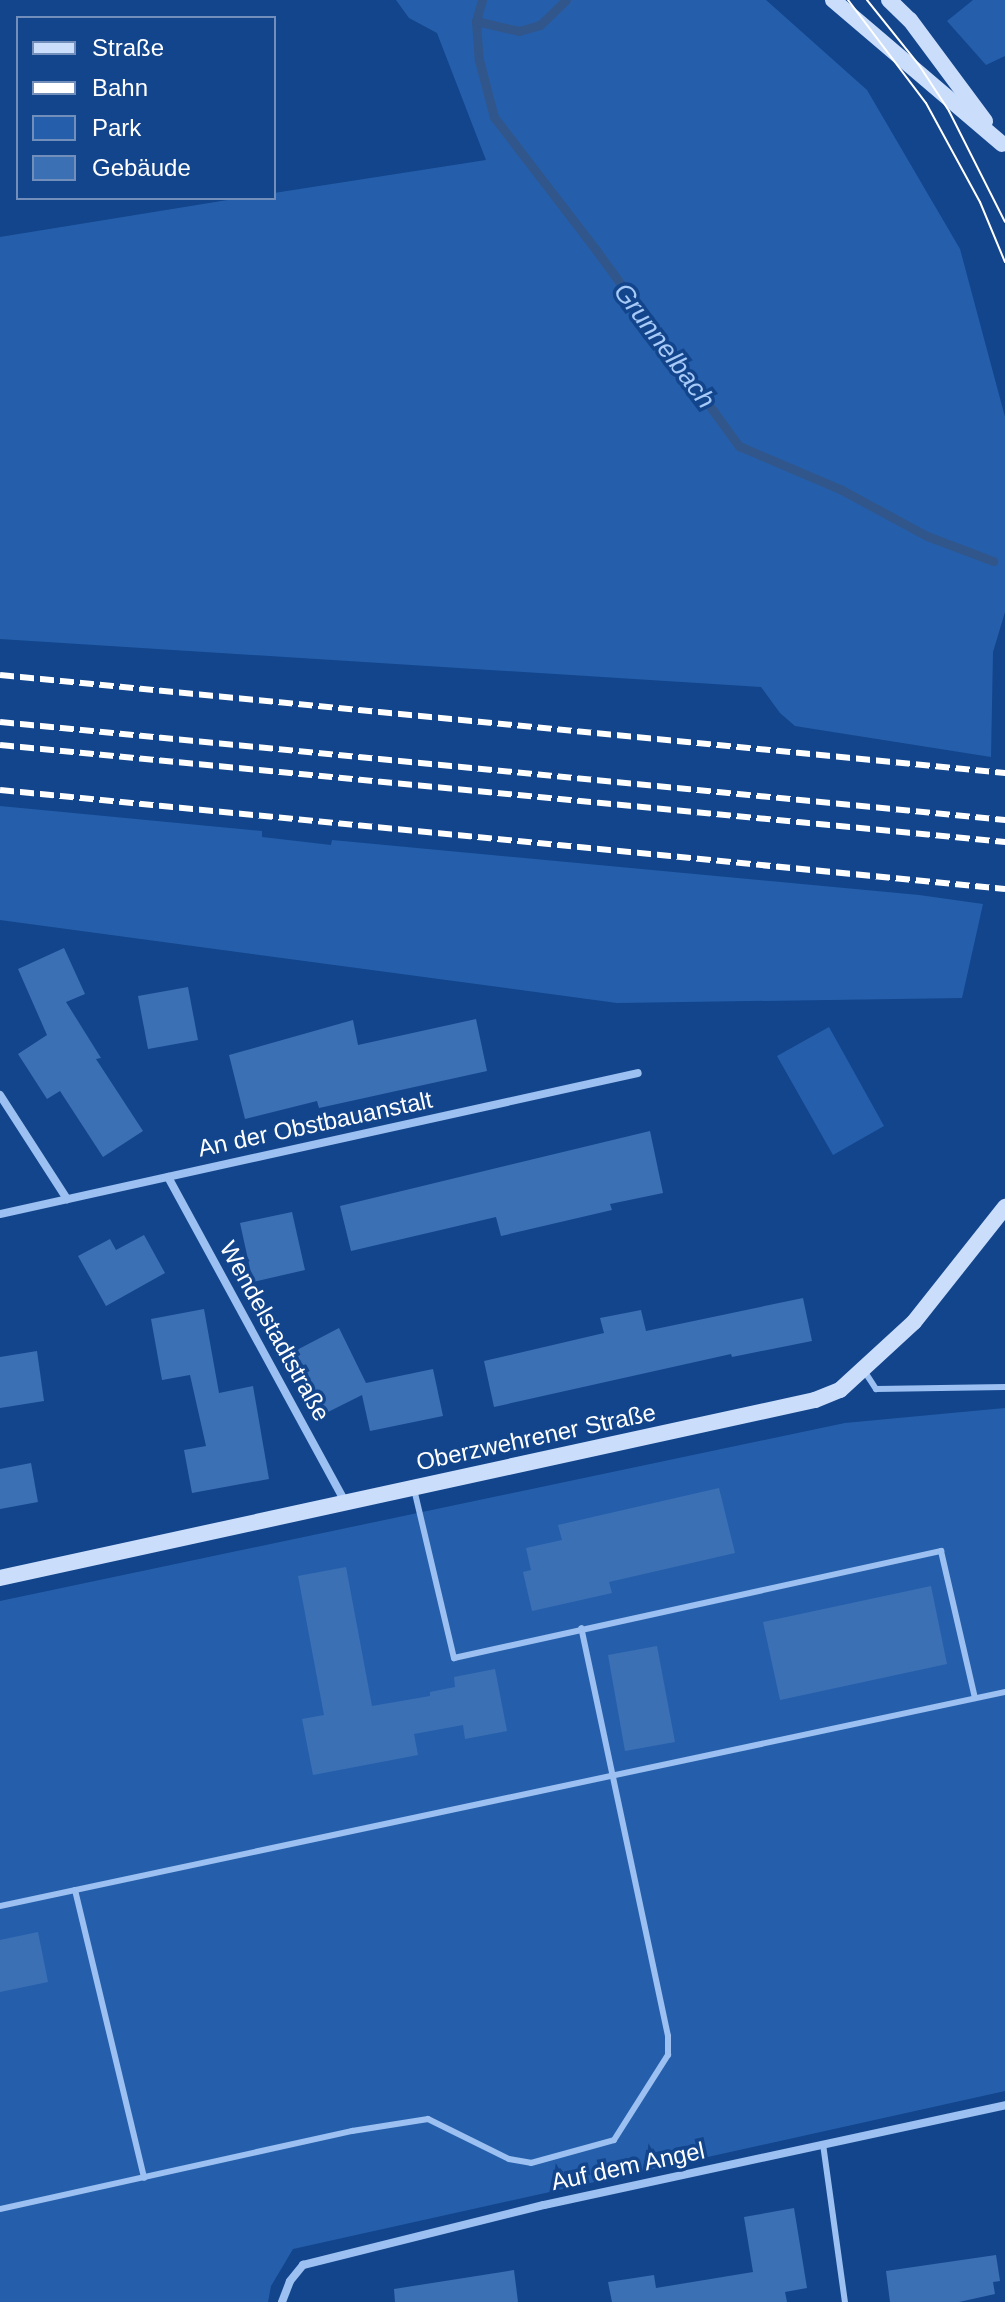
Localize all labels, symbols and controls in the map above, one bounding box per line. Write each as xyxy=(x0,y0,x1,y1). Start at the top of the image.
legend xyxy=(16,16,276,200)
text: Straße xyxy=(92,34,164,61)
text: Bahn xyxy=(92,74,148,101)
text: Park xyxy=(92,114,141,141)
text: Gebäude xyxy=(92,154,191,181)
water label: Grunnelbach xyxy=(607,277,721,415)
street label: An der Obstbauanstalt xyxy=(195,1085,435,1163)
street label: Wendelstadtstraße xyxy=(214,1236,336,1426)
street label: Oberzwehrener Straße xyxy=(414,1398,658,1476)
street label: Auf dem Angel xyxy=(548,2136,708,2196)

